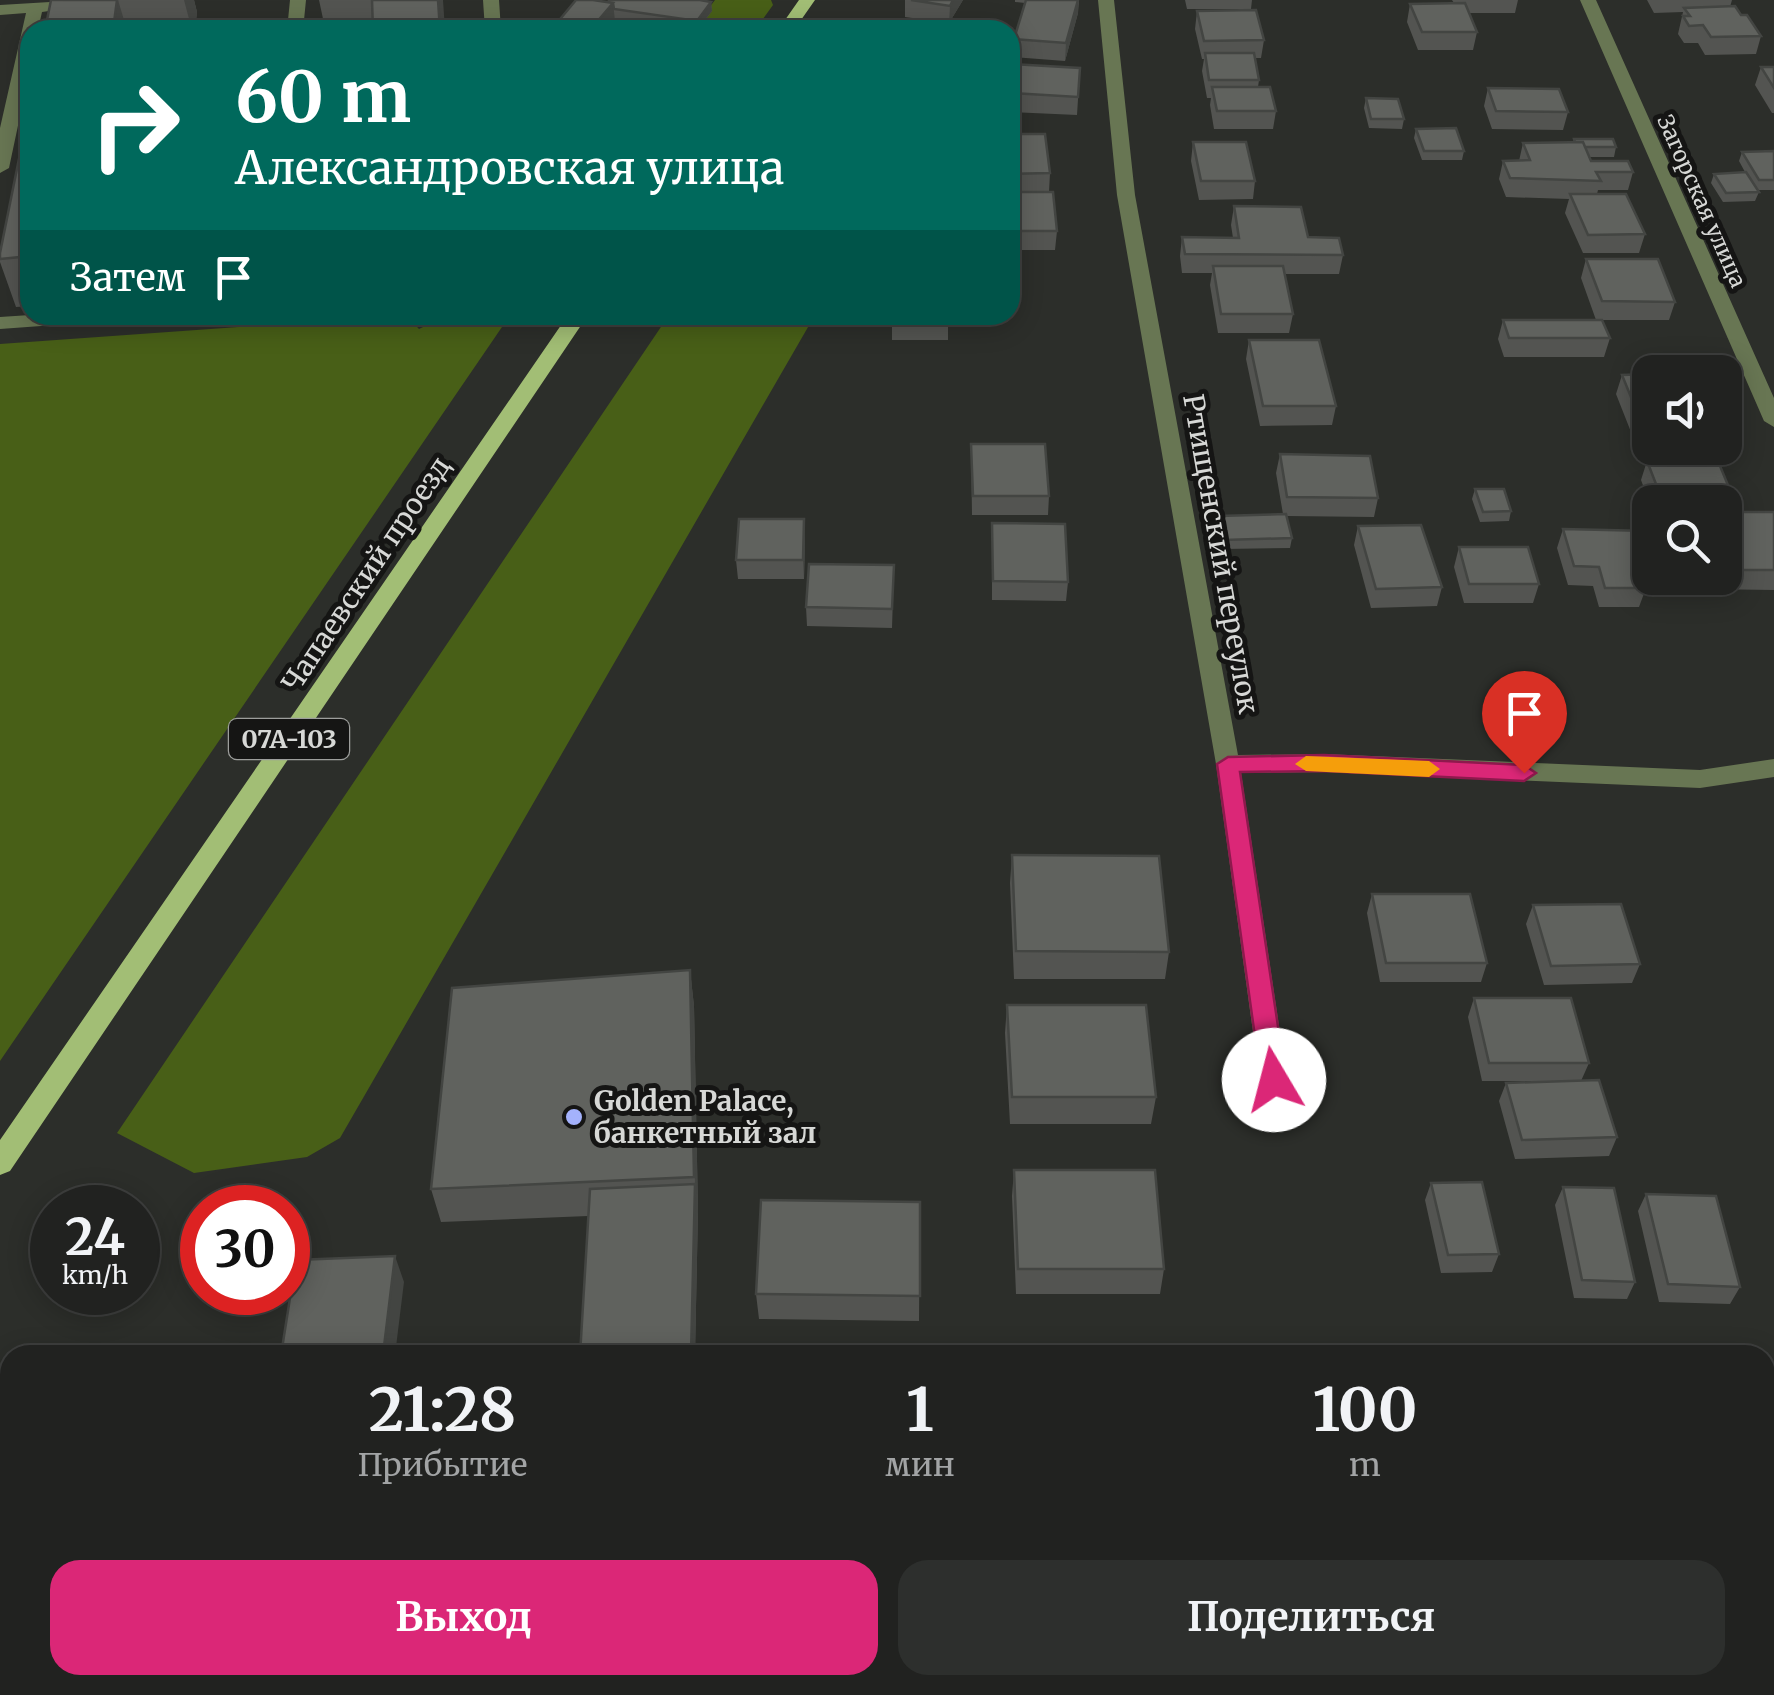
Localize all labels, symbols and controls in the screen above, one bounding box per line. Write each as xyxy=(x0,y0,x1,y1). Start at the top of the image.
text: 60 m xyxy=(235,53,411,141)
icon: right xyxy=(70,60,200,190)
street label: Загорская улица xyxy=(1651,110,1753,292)
text: Александровская улица xyxy=(235,140,784,196)
icon: arrive xyxy=(206,250,261,305)
text: Затем xyxy=(70,254,186,301)
map controls xyxy=(1632,355,1742,595)
button: sound xyxy=(1632,355,1742,465)
street label: Ртищенский переулок xyxy=(1175,391,1267,717)
street label: Чапаевский проезд xyxy=(274,449,458,699)
button: search xyxy=(1632,485,1742,595)
pin xyxy=(1482,671,1567,774)
icon: arrive xyxy=(1497,686,1552,741)
road number: 07А-103 xyxy=(229,719,349,759)
position arrow xyxy=(1222,1028,1326,1132)
place label: Golden Palace, банкетный зал xyxy=(594,1083,816,1151)
marker: Golden Palace, банкетный зал xyxy=(563,1106,585,1128)
speed limit sign: 30 xyxy=(180,1185,310,1315)
text: 24 xyxy=(65,1206,125,1269)
text: km/h xyxy=(62,1259,128,1291)
text: 21:28 xyxy=(369,1372,516,1447)
text: 1 xyxy=(906,1372,934,1447)
text: 100 xyxy=(1312,1372,1417,1447)
text: Прибытие xyxy=(358,1445,527,1485)
text: мин xyxy=(885,1445,955,1485)
text: m xyxy=(1349,1445,1381,1485)
button: Выход xyxy=(50,1560,878,1675)
button: Поделиться xyxy=(898,1560,1725,1675)

